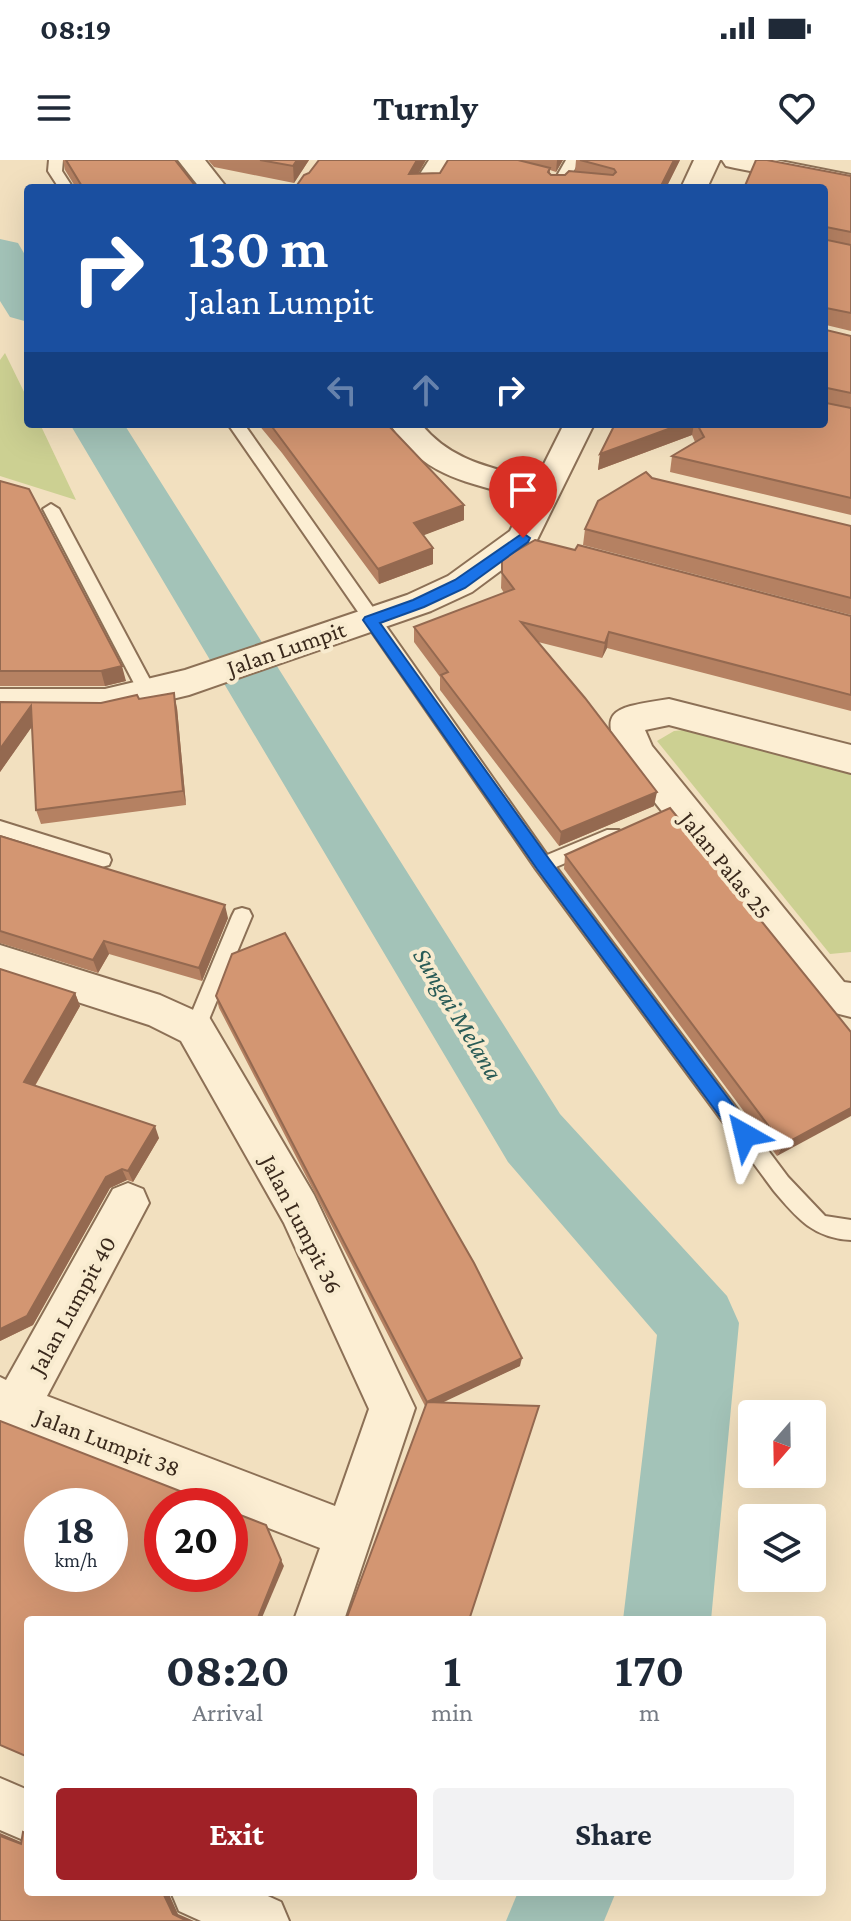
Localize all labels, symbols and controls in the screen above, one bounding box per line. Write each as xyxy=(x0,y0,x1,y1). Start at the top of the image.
text: 08:19 xyxy=(40,12,112,45)
icon: menu xyxy=(32,86,76,130)
icon: heart xyxy=(775,86,819,130)
text: Turnly xyxy=(373,88,478,128)
icon: right xyxy=(56,216,160,320)
text: 130 m xyxy=(188,217,329,279)
text: Jalan Lumpit xyxy=(188,282,373,322)
icon: left xyxy=(320,368,364,412)
icon: ahead xyxy=(404,368,448,412)
icon: right xyxy=(488,368,532,412)
pin xyxy=(489,456,557,538)
icon: arrive xyxy=(501,468,545,512)
street label: Jalan Lumpit xyxy=(221,615,350,682)
street label: Jalan Palas 25 xyxy=(673,804,777,924)
water label: Sungai Melana xyxy=(407,943,509,1085)
position arrow xyxy=(703,1093,787,1177)
street label: Jalan Lumpit 36 xyxy=(255,1148,348,1298)
street label: Jalan Lumpit 40 xyxy=(22,1231,121,1381)
north arrow xyxy=(738,1400,826,1488)
map controls xyxy=(738,1400,826,1592)
street label: Jalan Lumpit 38 xyxy=(30,1401,184,1482)
speed limit sign: 20 xyxy=(144,1488,248,1592)
button: layers xyxy=(738,1504,826,1592)
text: 18 xyxy=(57,1507,95,1552)
text: km/h xyxy=(54,1549,98,1571)
text: 08:20 xyxy=(166,1643,290,1696)
text: 1 xyxy=(443,1643,461,1696)
text: 170 xyxy=(615,1643,684,1696)
text: Arrival xyxy=(192,1698,263,1727)
text: min xyxy=(431,1698,473,1727)
text: m xyxy=(639,1698,660,1727)
button: Exit xyxy=(56,1788,417,1880)
button: Share xyxy=(433,1788,794,1880)

